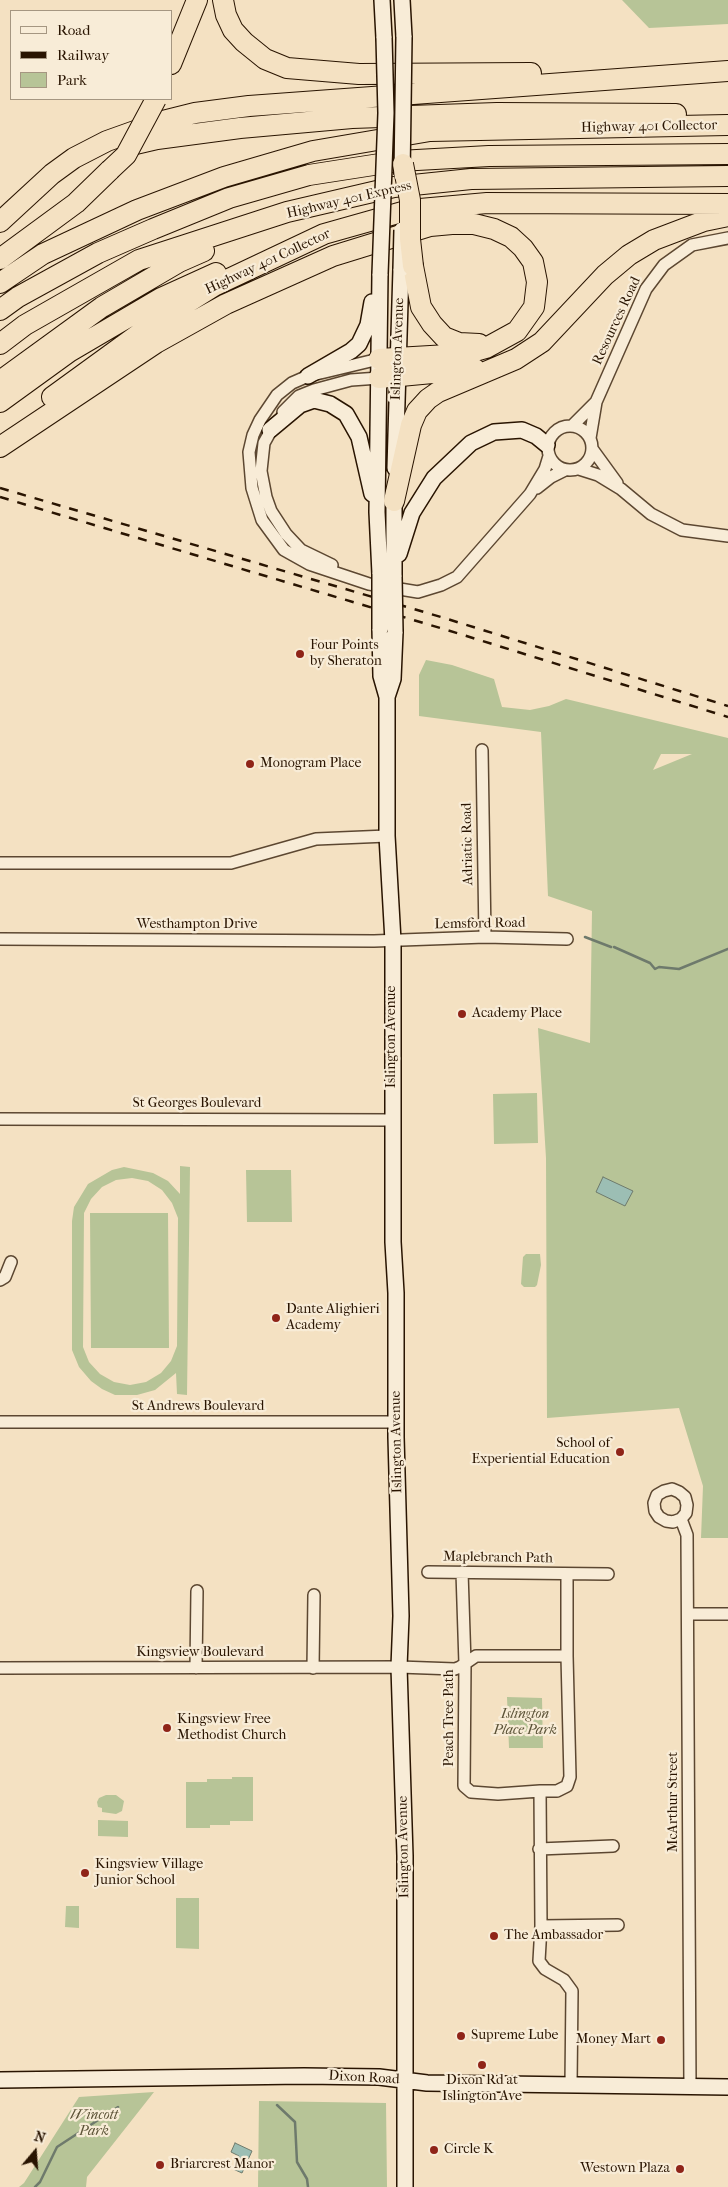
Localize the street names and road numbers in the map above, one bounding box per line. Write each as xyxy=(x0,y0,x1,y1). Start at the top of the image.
street label: Highway 401 Collector xyxy=(581,117,717,137)
street label: Highway 401 Express xyxy=(285,177,413,223)
street label: Highway 401 Collector xyxy=(203,226,333,298)
street label: Resources Road xyxy=(589,274,645,368)
street label: Islington Avenue xyxy=(388,297,408,401)
street label: Adriatic Road xyxy=(459,803,477,885)
street label: Lemsford Road xyxy=(434,915,526,933)
street label: Westhampton Drive xyxy=(137,917,257,933)
street label: Islington Avenue xyxy=(384,986,400,1088)
street label: St Georges Boulevard xyxy=(133,1096,261,1112)
street label: Islington Avenue xyxy=(388,1391,406,1493)
street label: St Andrews Boulevard xyxy=(132,1399,264,1415)
street label: Maplebranch Path xyxy=(443,1549,553,1567)
street label: Kingsview Boulevard xyxy=(136,1645,264,1661)
street label: Peach Tree Path xyxy=(442,1669,458,1767)
street label: McArthur Street xyxy=(666,1752,682,1852)
street label: Islington Avenue xyxy=(395,1796,413,1898)
street label: Dixon Road xyxy=(328,2068,400,2088)

